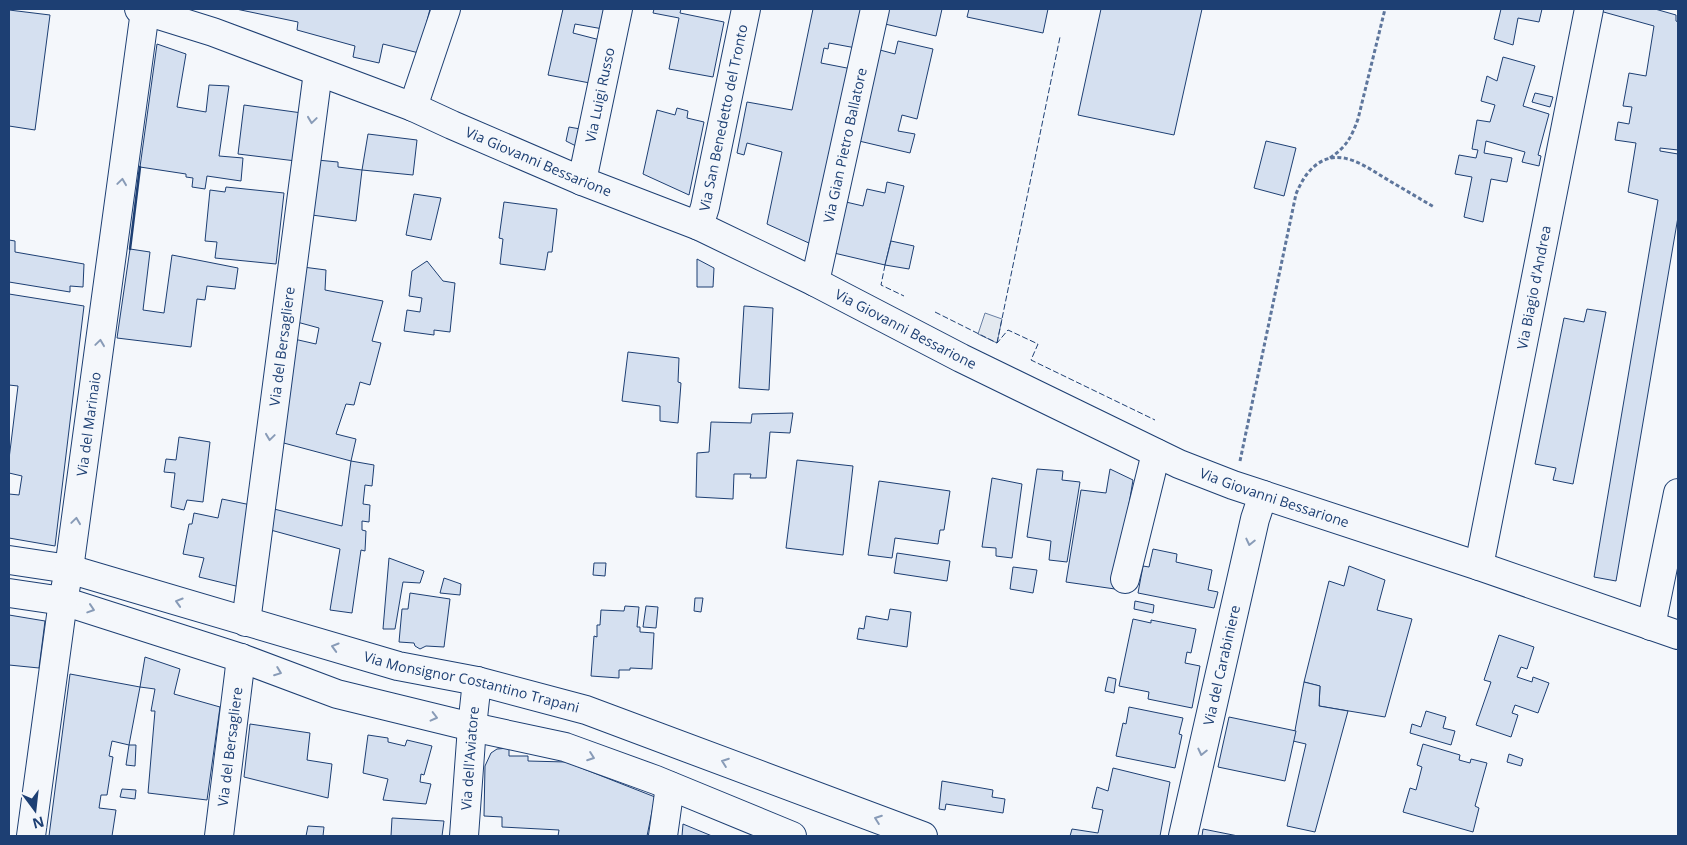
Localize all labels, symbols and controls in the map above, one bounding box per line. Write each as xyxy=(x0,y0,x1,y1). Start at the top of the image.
street label: Via San Benedetto del Tronto xyxy=(694,23,752,213)
street label: Via Luigi Russo xyxy=(580,46,619,144)
street label: Via Gian Pietro Ballatore xyxy=(818,66,871,225)
one-way arrow xyxy=(307,116,318,124)
street label: Via Giovanni Bessarione xyxy=(463,122,614,201)
one-way arrow xyxy=(116,177,127,185)
street label: Via Biagio d'Andrea xyxy=(1512,224,1555,351)
street label: Via Giovanni Bessarione xyxy=(832,284,980,373)
street label: Via del Bersagliere xyxy=(264,285,299,407)
one-way arrow xyxy=(94,338,105,346)
street label: Via del Marinaio xyxy=(72,371,105,477)
one-way arrow xyxy=(265,434,276,442)
street label: Via Giovanni Bessarione xyxy=(1197,463,1352,532)
one-way arrow xyxy=(70,517,81,525)
one-way arrow xyxy=(1245,538,1256,547)
one-way arrow xyxy=(175,598,184,608)
street label: Via del Carabiniere xyxy=(1198,603,1244,727)
one-way arrow xyxy=(86,604,94,614)
one-way arrow xyxy=(331,643,340,653)
street label: Via Monsignor Costantino Trapani xyxy=(362,646,582,717)
one-way arrow xyxy=(273,666,282,676)
street label: Via del Bersagliere xyxy=(213,686,246,807)
street label: Via dell'Aviatore xyxy=(456,705,483,811)
one-way arrow xyxy=(429,711,438,722)
one-way arrow xyxy=(1197,747,1208,756)
one-way arrow xyxy=(586,751,595,761)
one-way arrow xyxy=(721,758,730,768)
north arrow xyxy=(10,785,60,835)
text: N xyxy=(31,812,46,834)
one-way arrow xyxy=(874,815,882,825)

